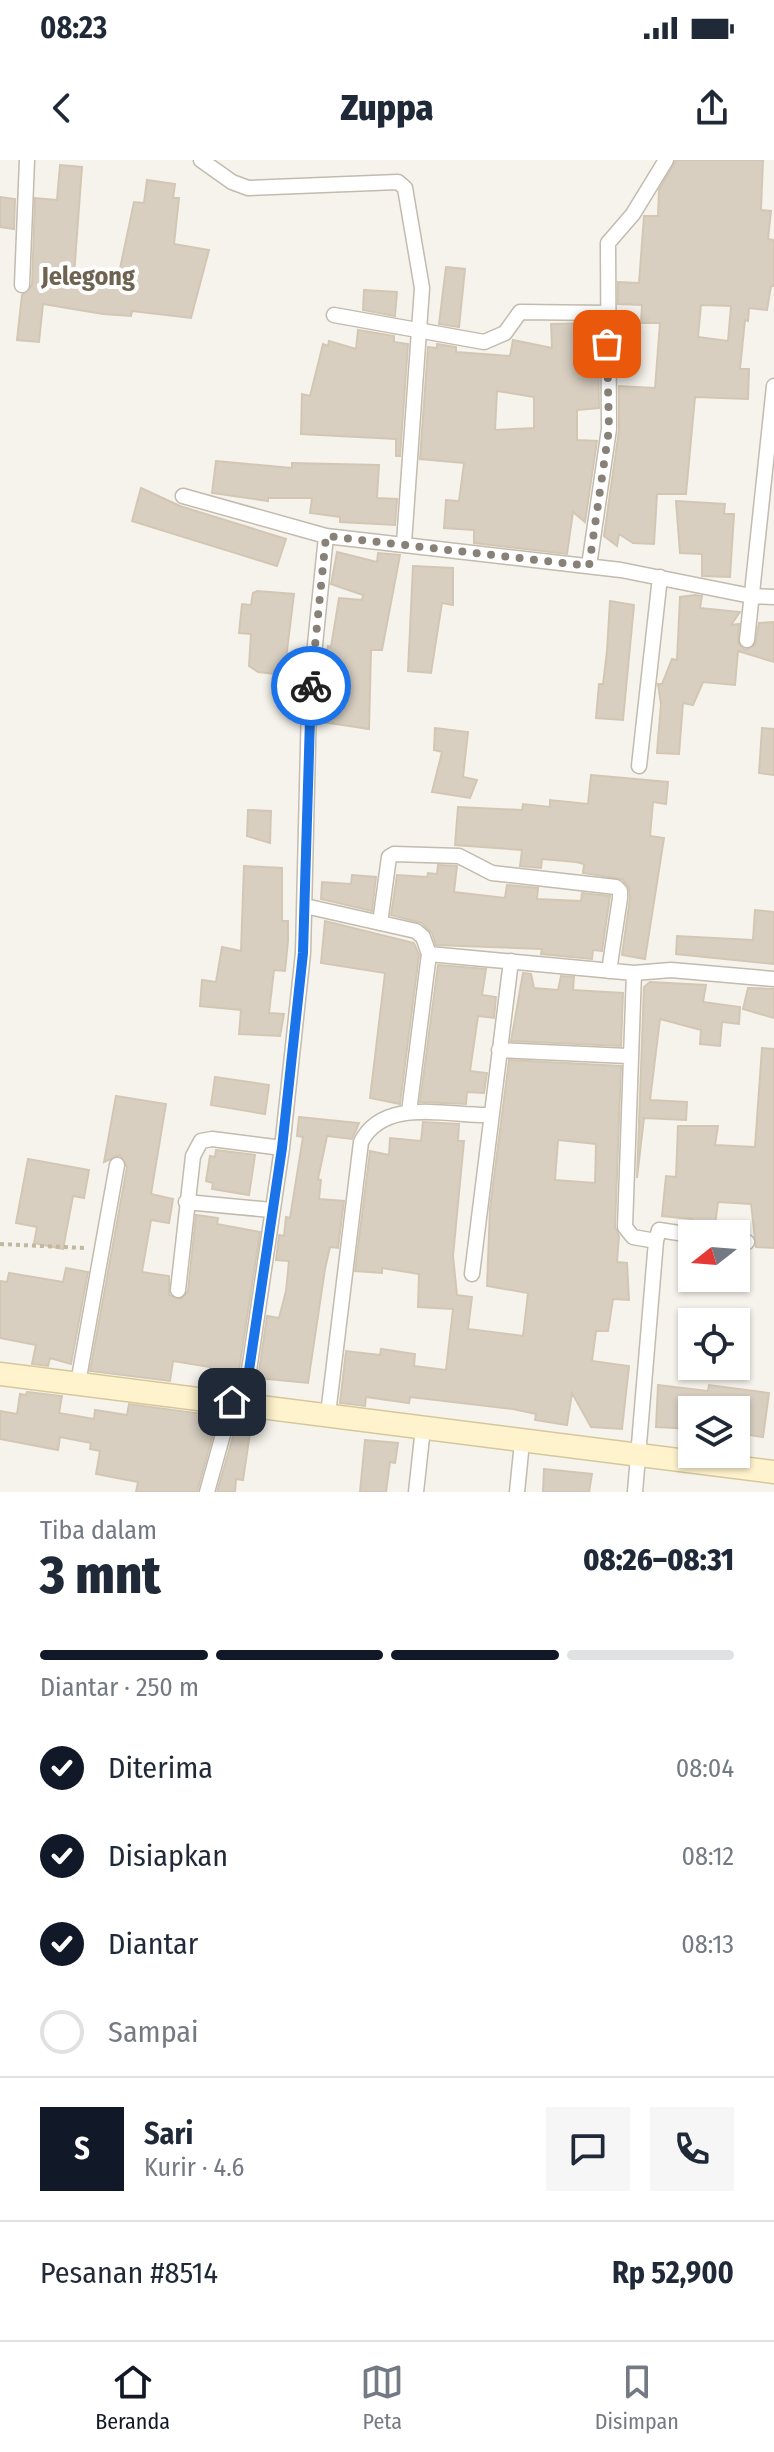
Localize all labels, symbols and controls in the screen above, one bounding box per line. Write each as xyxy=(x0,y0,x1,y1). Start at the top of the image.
text: 08:23 xyxy=(40,10,107,46)
icon: back xyxy=(40,86,84,130)
text: Zuppa xyxy=(341,86,433,130)
icon: share xyxy=(690,86,734,130)
district label: Jelegong xyxy=(40,261,135,292)
pin xyxy=(573,310,641,378)
icon: bag xyxy=(585,322,629,366)
courier xyxy=(271,646,351,726)
icon: bike xyxy=(289,664,333,708)
north arrow xyxy=(678,1220,750,1292)
map controls xyxy=(678,1220,750,1468)
button: locate xyxy=(678,1308,750,1380)
pin xyxy=(198,1368,266,1436)
icon: home xyxy=(210,1380,254,1424)
button: layers xyxy=(678,1396,750,1468)
text: Tiba dalam xyxy=(40,1515,157,1546)
text: 08:26–08:31 xyxy=(583,1542,734,1578)
text: 3 mnt xyxy=(40,1544,161,1607)
text: Diantar · 250 m xyxy=(40,1672,199,1703)
icon: check xyxy=(40,1746,84,1790)
text: Diterima xyxy=(108,1750,213,1786)
text: 08:04 xyxy=(676,1753,734,1784)
icon: check xyxy=(40,1834,84,1878)
text: Disiapkan xyxy=(108,1838,228,1874)
text: 08:12 xyxy=(681,1841,734,1872)
icon: check xyxy=(40,1922,84,1966)
text: Diantar xyxy=(108,1926,198,1962)
text: 08:13 xyxy=(681,1929,734,1960)
text: Sampai xyxy=(108,2014,199,2050)
button: chat xyxy=(546,2107,630,2191)
button: phone xyxy=(650,2107,734,2191)
text: Sari xyxy=(144,2116,193,2152)
text: S xyxy=(74,2131,90,2167)
text: Kurir · 4.6 xyxy=(144,2152,244,2183)
text: Pesanan #8514 xyxy=(40,2255,218,2291)
text: Rp 52,900 xyxy=(612,2255,734,2291)
tab: Beranda xyxy=(95,2360,170,2435)
tab: Peta xyxy=(360,2360,404,2435)
tab: Disimpan xyxy=(595,2360,679,2435)

